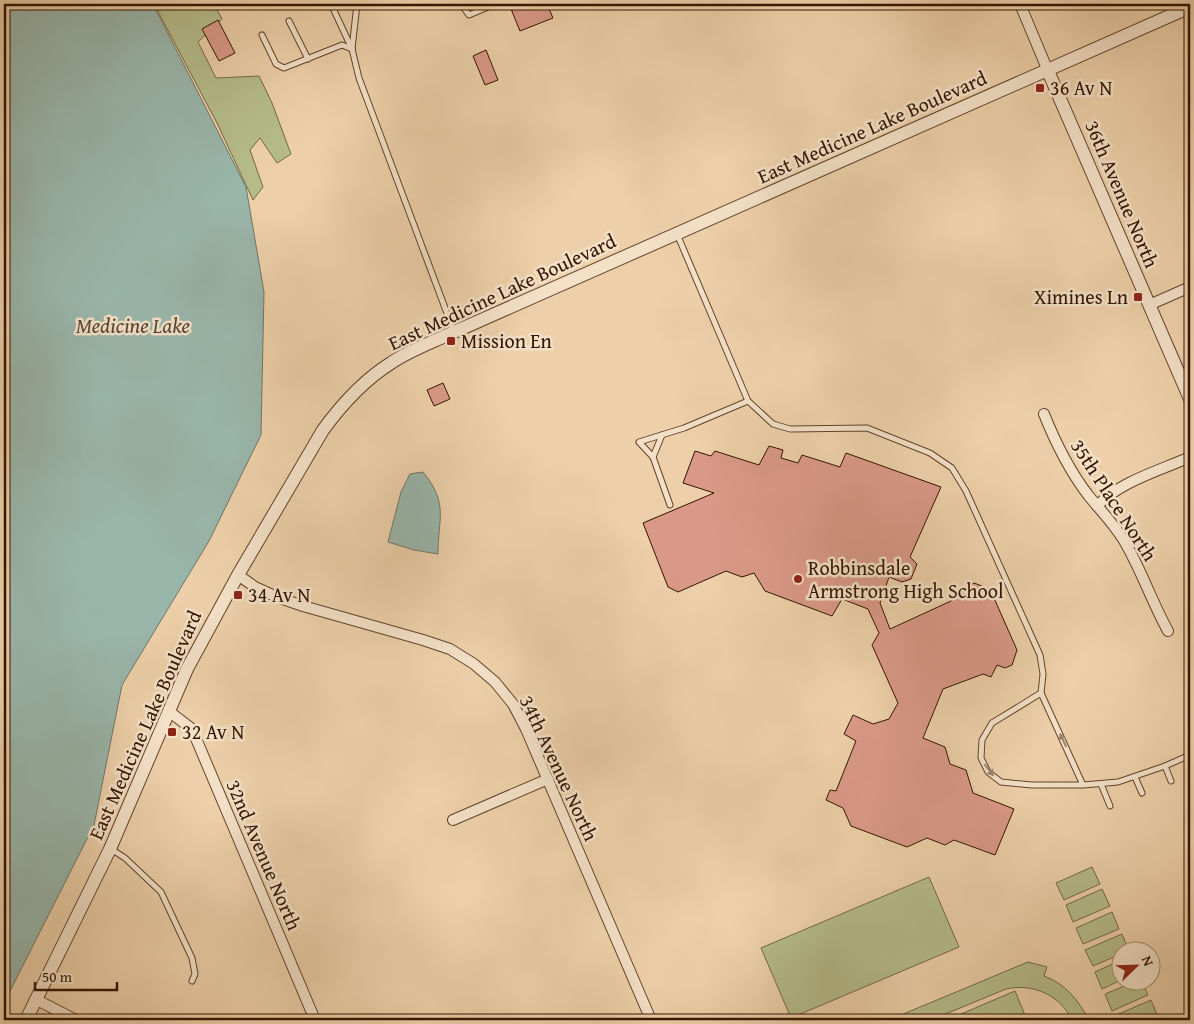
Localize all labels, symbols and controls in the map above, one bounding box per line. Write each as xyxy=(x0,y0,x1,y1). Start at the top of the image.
street label: East Medicine Lake Boulevard xyxy=(752,63,991,190)
place label: 36 Av N xyxy=(1050,73,1112,102)
marker: 36 Av N xyxy=(1034,82,1046,94)
street label: 36th Avenue North xyxy=(1078,116,1167,272)
street label: East Medicine Lake Boulevard xyxy=(383,226,621,357)
place label: Ximines Ln xyxy=(1034,282,1128,311)
marker: Ximines Ln xyxy=(1132,291,1144,303)
water label: Medicine Lake xyxy=(76,310,190,341)
place label: Mission En xyxy=(461,326,552,355)
marker: Mission En xyxy=(445,335,457,347)
street label: 35th Place North xyxy=(1064,433,1165,566)
place label: Robbinsdale Armstrong High School xyxy=(808,553,1004,605)
marker: Robbinsdale Armstrong High School xyxy=(792,573,804,585)
place label: 34 Av N xyxy=(248,580,310,609)
marker: 34 Av N xyxy=(232,589,244,601)
street label: East Medicine Lake Boulevard xyxy=(81,605,208,844)
street label: 34th Avenue North xyxy=(513,690,606,845)
place label: 32 Av N xyxy=(182,717,244,746)
marker: 32 Av N xyxy=(166,726,178,738)
one-way arrow xyxy=(1058,733,1066,747)
one-way arrow xyxy=(984,764,995,777)
street label: 32nd Avenue North xyxy=(220,775,309,935)
north arrow xyxy=(1112,942,1162,992)
text: N xyxy=(1137,953,1159,970)
scale bar xyxy=(35,959,118,991)
text: 50 m xyxy=(42,966,73,987)

